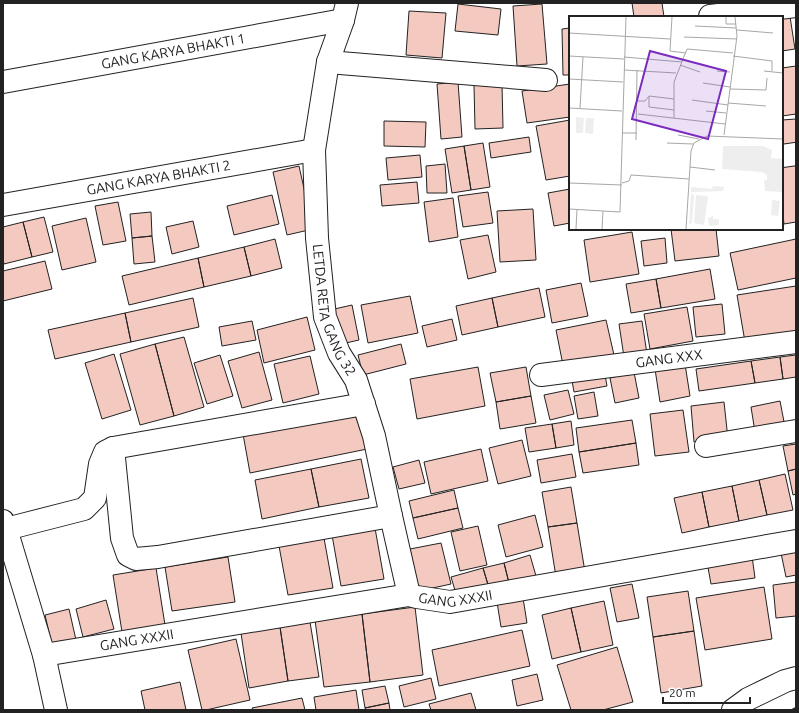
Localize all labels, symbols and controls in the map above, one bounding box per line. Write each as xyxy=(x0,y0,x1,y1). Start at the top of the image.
inset map xyxy=(569,16,783,230)
street label: GANG KARYA BHAKTI 1 xyxy=(100,30,247,72)
street label: GANG KARYA BHAKTI 2 xyxy=(85,157,232,198)
street label: LETDA RETA GANG 32 xyxy=(310,243,359,379)
street label: GANG XXX xyxy=(635,346,704,371)
street label: GANG XXXII xyxy=(417,587,493,610)
street label: GANG XXXII xyxy=(99,626,175,654)
scale bar xyxy=(663,679,750,705)
text: 20 m xyxy=(669,686,696,699)

